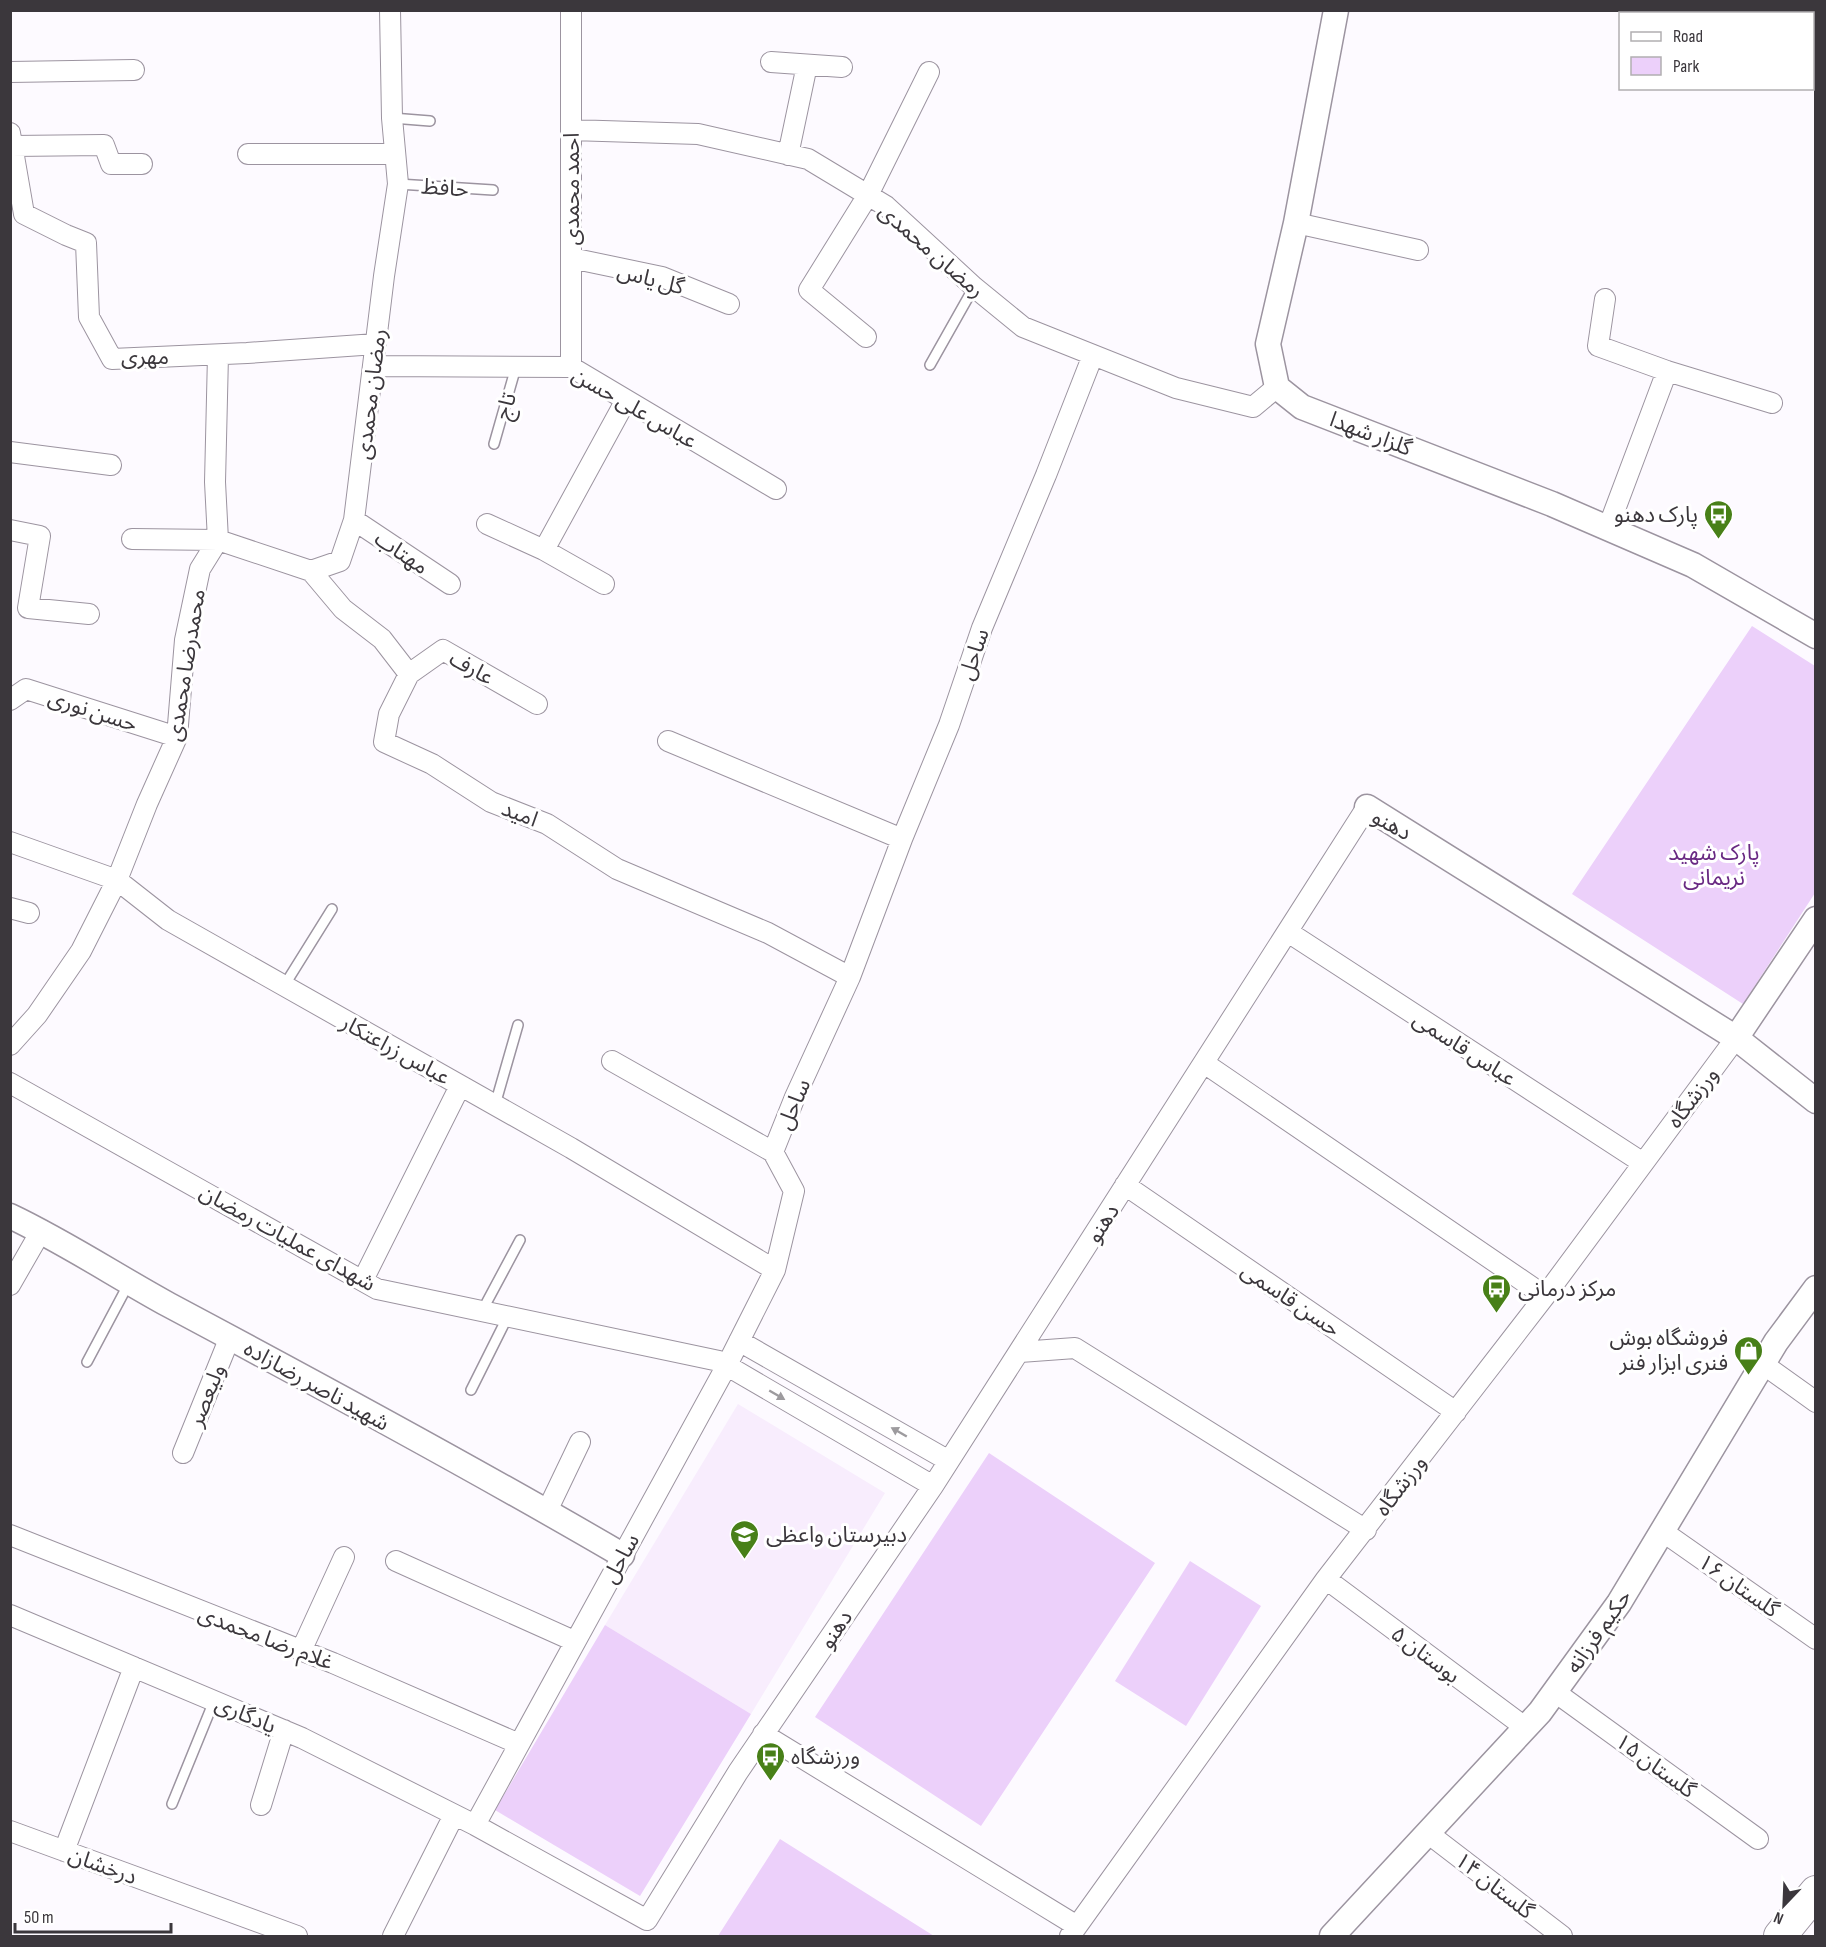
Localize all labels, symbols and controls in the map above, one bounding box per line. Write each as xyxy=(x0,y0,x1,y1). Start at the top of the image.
legend xyxy=(1619,12,1814,90)
text: Road xyxy=(1673,26,1703,47)
text: Park xyxy=(1673,56,1699,77)
street label: احمد محمدی xyxy=(559,133,586,245)
street label: حافظ xyxy=(420,173,470,204)
street label: رمضان محمدی xyxy=(873,198,989,304)
street label: گل یاس xyxy=(614,258,688,302)
street label: رمضان محمدی xyxy=(350,327,393,461)
street label: مهری xyxy=(121,344,169,371)
street label: عباس علی حسن xyxy=(567,362,702,455)
street label: تاج xyxy=(490,390,525,424)
street label: گلزار شهدا xyxy=(1325,406,1416,463)
bus stop icon: پارک دهنو xyxy=(1703,498,1735,540)
place label: پارک دهنو xyxy=(1614,502,1698,529)
street label: مهتاب xyxy=(369,526,433,581)
street label: محمدرضا محمدی xyxy=(161,587,212,743)
street label: ساحل xyxy=(953,625,996,684)
street label: عارف xyxy=(444,645,498,691)
street label: حسن نوری xyxy=(44,684,141,739)
street label: امید xyxy=(497,795,541,834)
street label: دهنو xyxy=(1367,804,1416,847)
park label: پارک شهید نریمانی xyxy=(1668,840,1760,892)
street label: عباس قاسمی xyxy=(1408,1006,1521,1093)
street label: عباس زراعتکار xyxy=(335,1009,455,1091)
street label: ورزشگاه xyxy=(1662,1062,1725,1134)
street label: ساحل xyxy=(772,1075,817,1134)
street label: شهدای عملیات رمضان xyxy=(195,1179,380,1298)
street label: دهنو xyxy=(1081,1199,1126,1248)
street label: حسن قاسمی xyxy=(1236,1257,1345,1343)
bus stop icon: مرکز درمانی xyxy=(1481,1272,1513,1314)
place label: مرکز درمانی xyxy=(1518,1276,1616,1303)
place label: فروشگاه بوش فنری ابزار فنر xyxy=(1609,1325,1728,1377)
shop icon: فروشگاه بوش فنری ابزار فنر xyxy=(1733,1334,1765,1376)
street label: شهید ناصر رضازاده xyxy=(239,1335,394,1437)
street label: ولیعصر xyxy=(182,1360,232,1432)
one-way arrow xyxy=(769,1389,785,1400)
one-way arrow xyxy=(890,1427,907,1437)
street label: ورزشگاه xyxy=(1370,1450,1433,1522)
school or university icon: دبیرستان واعظی xyxy=(729,1518,761,1560)
place label: دبیرستان واعظی xyxy=(766,1522,907,1549)
street label: ساحل xyxy=(597,1529,646,1588)
street label: گلستان ۱۶ xyxy=(1692,1549,1785,1624)
street label: حکیم فرزانه xyxy=(1561,1585,1640,1680)
street label: غلام رضا محمدی xyxy=(193,1600,337,1678)
street label: دهنو xyxy=(814,1605,859,1654)
street label: بوستان ۵ xyxy=(1385,1621,1465,1690)
street label: یادگاری xyxy=(211,1691,280,1740)
street label: گلستان ۱۵ xyxy=(1610,1728,1701,1805)
bus stop icon: ورزشگاه xyxy=(754,1740,786,1782)
place label: ورزشگاه xyxy=(791,1744,860,1771)
street label: درخشان xyxy=(65,1842,140,1891)
street label: گلستان ۱۴ xyxy=(1449,1847,1540,1926)
north arrow xyxy=(1754,1875,1814,1935)
scale bar xyxy=(15,1896,171,1934)
text: 50 m xyxy=(24,1907,54,1928)
text: N xyxy=(1771,1907,1786,1928)

